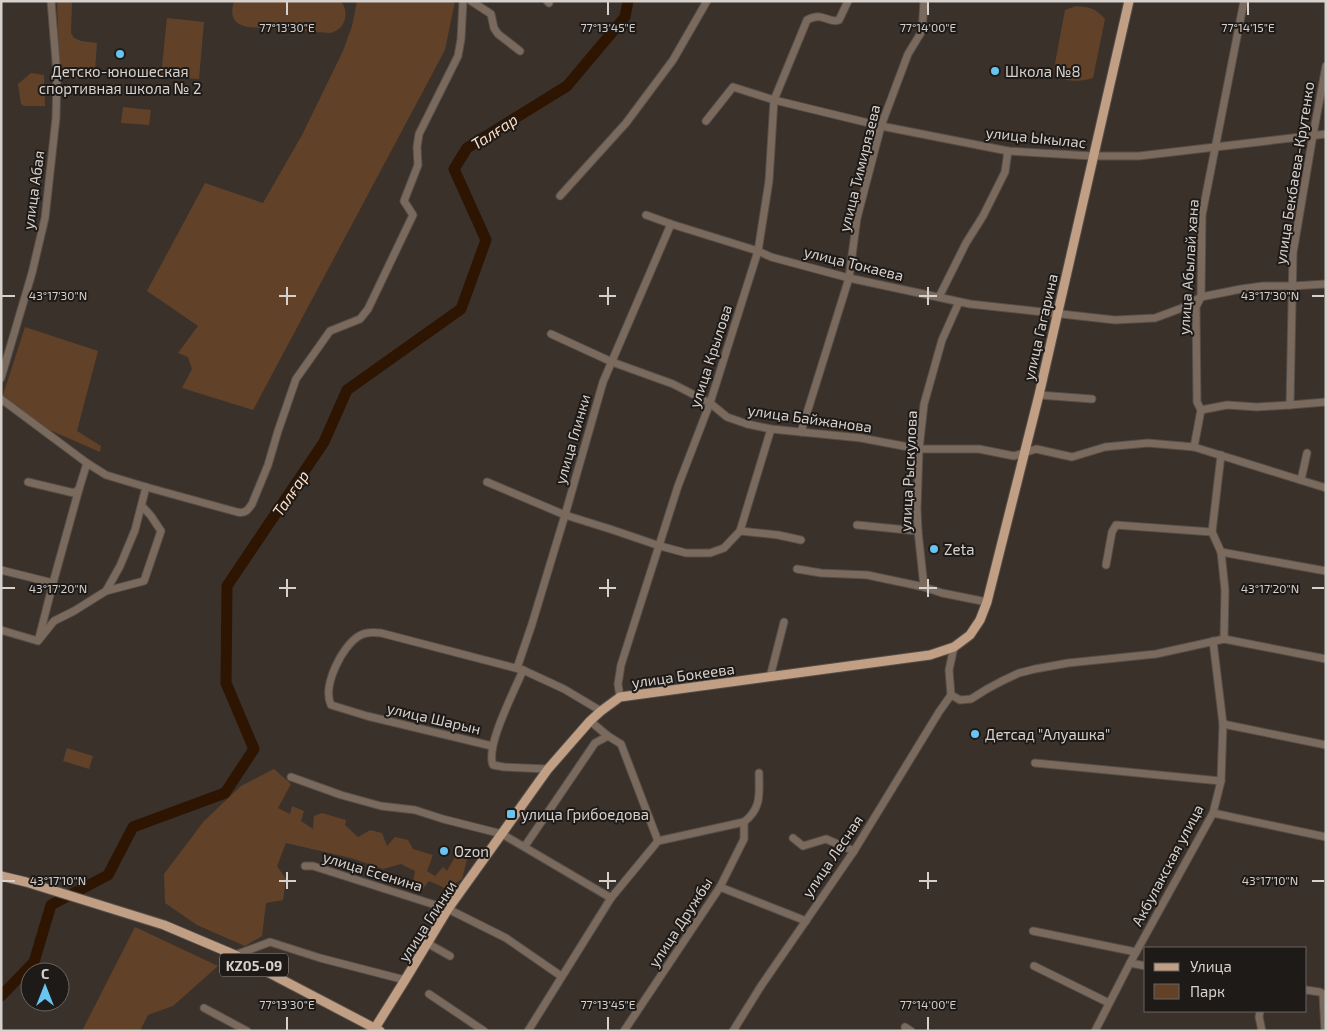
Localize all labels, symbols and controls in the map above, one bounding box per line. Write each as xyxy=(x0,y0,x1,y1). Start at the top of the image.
text: 77°13'30"E xyxy=(259,20,315,34)
text: 77°13'45"E xyxy=(580,20,636,34)
text: 77°14'00"E xyxy=(900,20,957,34)
text: 77°14'15"E xyxy=(1221,20,1275,34)
marker: Детско-юношеская спортивная школа № 2 xyxy=(114,48,126,60)
place label: Детско-юношеская спортивная школа № 2 xyxy=(39,62,201,97)
place label: Школа №8 xyxy=(1005,62,1081,80)
marker: Школа №8 xyxy=(989,65,1001,77)
street label: улица Бекбаева-Крутенко xyxy=(1271,80,1318,266)
street label: улица Тимирязева xyxy=(834,103,884,234)
water label: Талғар xyxy=(467,109,521,153)
street label: улица Ыкылас xyxy=(985,123,1087,152)
street label: улица Абая xyxy=(19,149,48,231)
street label: улица Абылай хана xyxy=(1174,198,1203,336)
street label: улица Токаева xyxy=(802,242,906,285)
street label: улица Гагарина xyxy=(1019,272,1062,383)
text: 43°17'30"N xyxy=(29,288,87,302)
text: 43°17'30"N xyxy=(1241,288,1299,302)
street label: улица Крылова xyxy=(685,302,736,410)
street label: улица Глинки xyxy=(551,392,594,486)
street label: улица Байжанова xyxy=(747,400,873,437)
street label: улица Рыскулова xyxy=(896,410,921,532)
water label: Талғар xyxy=(268,466,312,520)
place label: Zeta xyxy=(944,540,975,558)
marker: Zeta xyxy=(928,543,940,555)
text: 43°17'20"N xyxy=(29,581,87,595)
text: 43°17'20"N xyxy=(1241,581,1299,595)
street label: улица Бокеева xyxy=(630,659,736,692)
street label: улица Шарын xyxy=(385,698,483,739)
place label: Детсад "Алуашка" xyxy=(985,725,1110,744)
marker: Детсад "Алуашка" xyxy=(969,728,981,740)
street label: Акбулакская улица xyxy=(1127,801,1208,929)
place label: улица Грибоедова xyxy=(521,805,649,824)
marker: улица Грибоедова xyxy=(505,808,517,820)
street label: улица Лесная xyxy=(798,811,867,901)
place label: Ozon xyxy=(454,842,489,860)
marker: Ozon xyxy=(438,845,450,857)
street label: улица Есенина xyxy=(321,847,425,896)
text: 43°17'10"N xyxy=(30,873,86,887)
text: 43°17'10"N xyxy=(1242,873,1298,887)
street label: улица Дружбы xyxy=(644,874,717,971)
street label: улица Глинки xyxy=(394,877,461,965)
legend xyxy=(1144,947,1307,1012)
road number: KZ05-09 xyxy=(220,954,288,976)
text: Улица xyxy=(1190,957,1232,975)
north arrow xyxy=(20,962,70,1012)
text: С xyxy=(41,965,49,982)
text: Парк xyxy=(1190,982,1225,1000)
text: 77°13'30"E xyxy=(259,997,315,1011)
text: 77°13'45"E xyxy=(580,997,636,1011)
text: 77°14'00"E xyxy=(900,997,957,1011)

